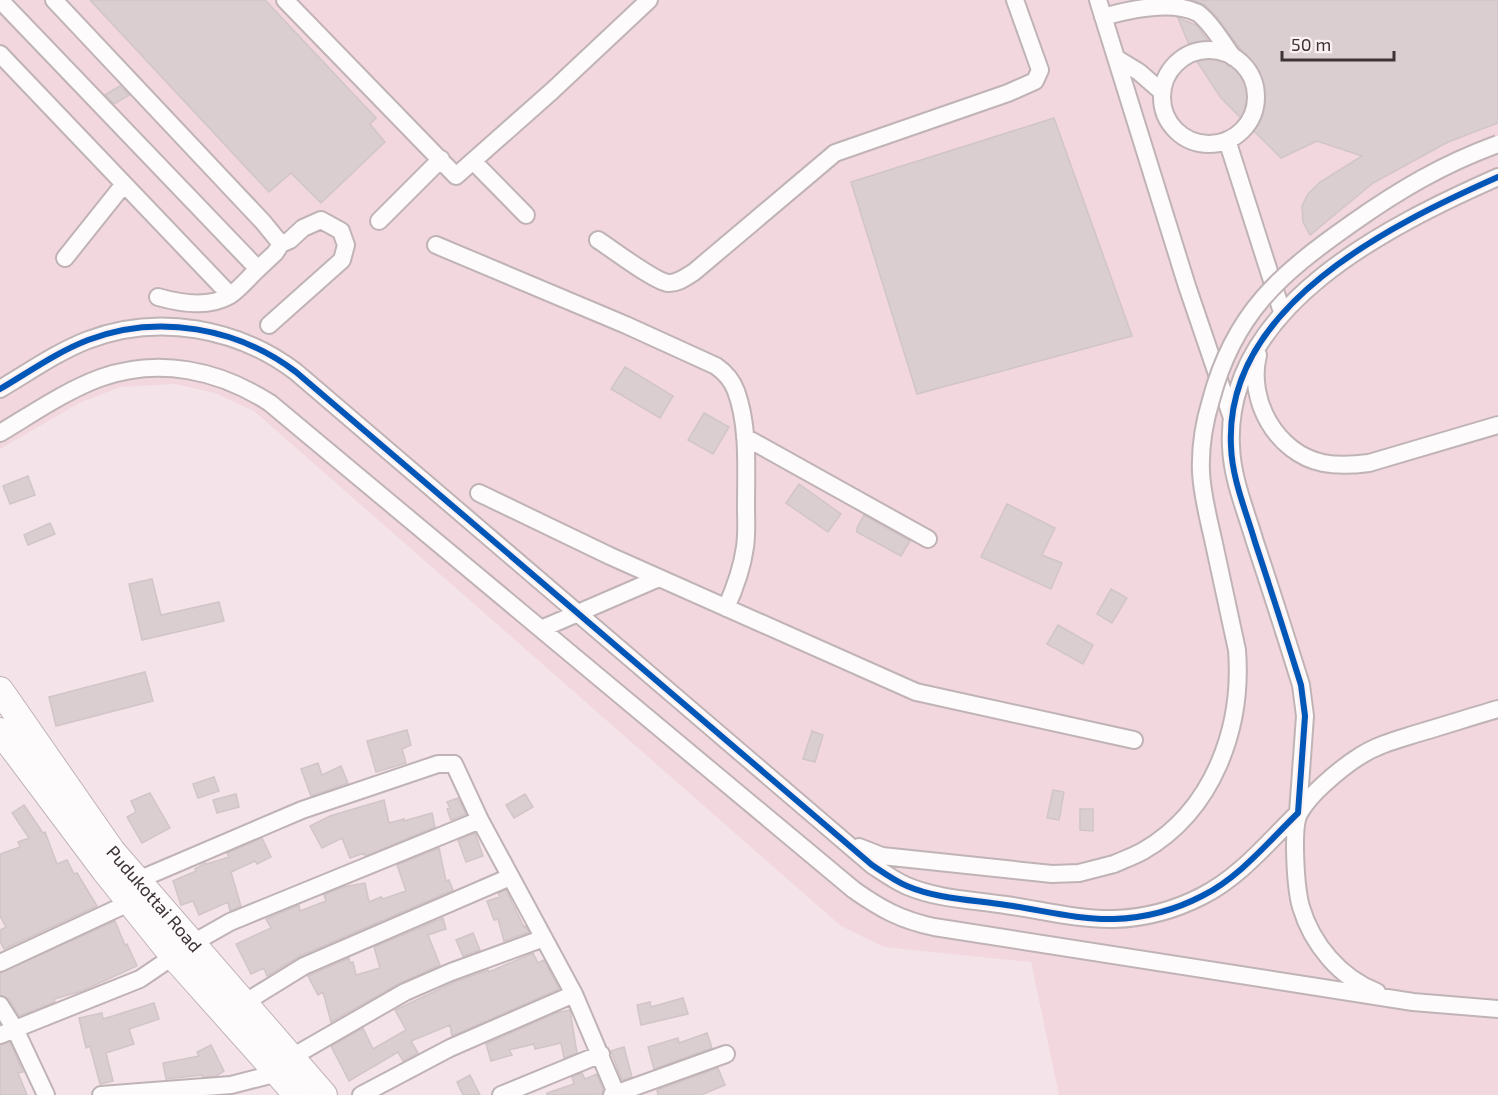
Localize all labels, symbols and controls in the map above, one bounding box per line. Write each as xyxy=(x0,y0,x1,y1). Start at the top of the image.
scale bar xyxy=(1282,24,1394,62)
text: 50 m xyxy=(1291,33,1331,55)
street label: Pudukottai Road xyxy=(102,841,207,956)

